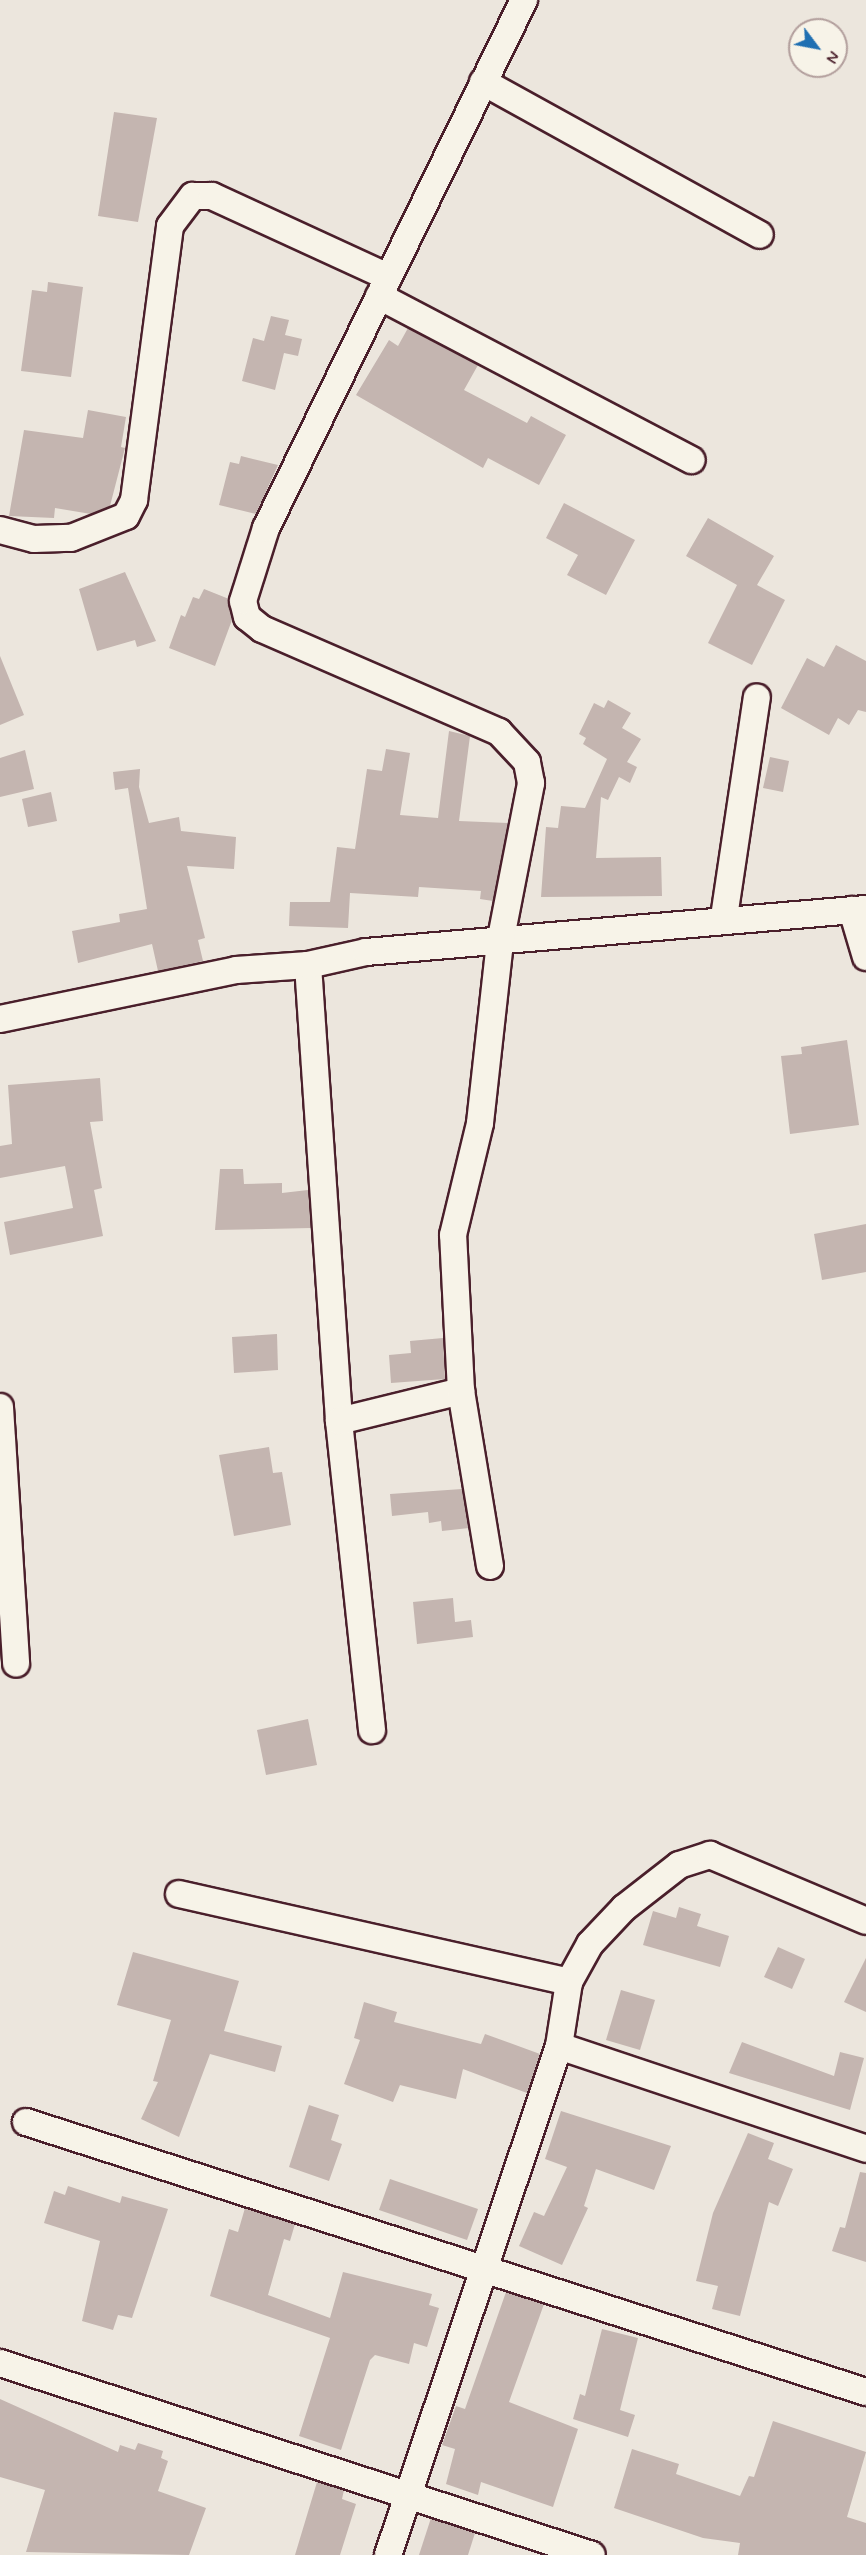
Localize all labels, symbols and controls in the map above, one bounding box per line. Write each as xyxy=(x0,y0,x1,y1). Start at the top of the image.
north arrow xyxy=(788,18,848,78)
text: N xyxy=(820,47,844,67)

